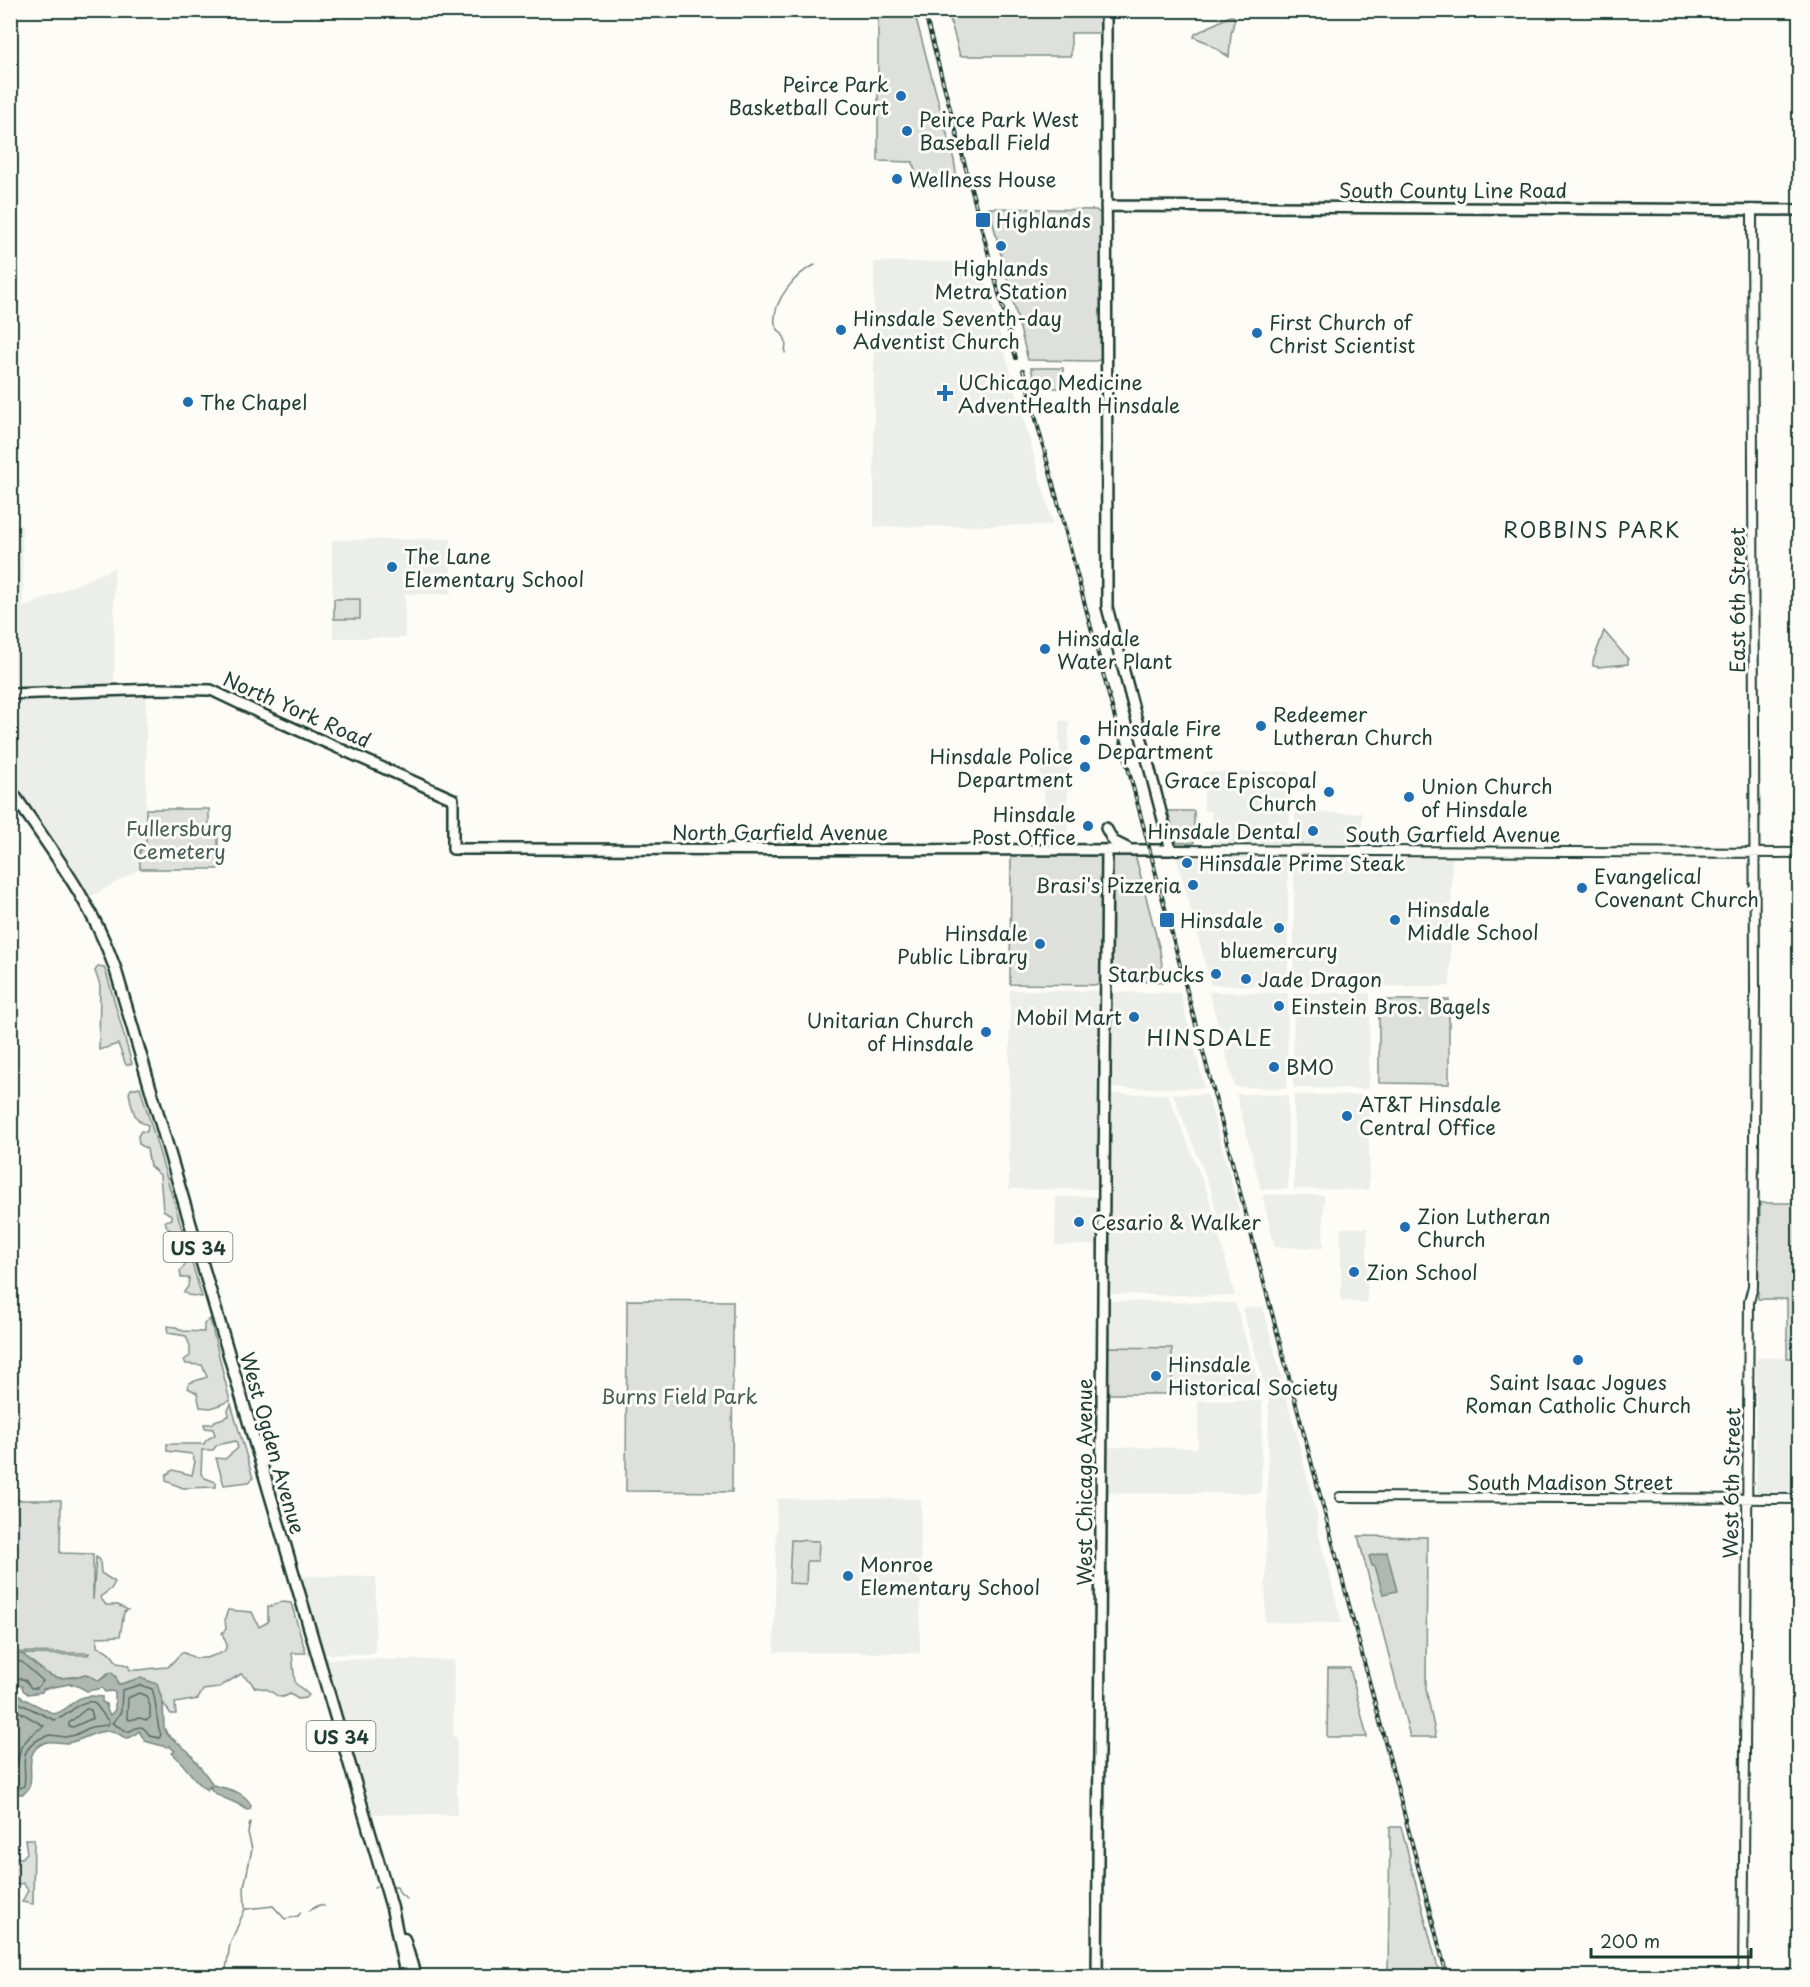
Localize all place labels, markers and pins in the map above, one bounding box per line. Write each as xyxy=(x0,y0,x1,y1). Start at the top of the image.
place label: Peirce Park Basketball Court xyxy=(728,69,889,122)
marker: Peirce Park Basketball Court xyxy=(894,89,908,103)
place label: Peirce Park West Baseball Field xyxy=(919,104,1079,157)
marker: Peirce Park West Baseball Field xyxy=(900,124,914,138)
place label: Wellness House xyxy=(909,164,1057,194)
marker: Wellness House xyxy=(890,172,904,186)
place label: Highlands xyxy=(996,205,1091,235)
marker: Highlands xyxy=(974,211,992,229)
marker: Highlands Metra Station xyxy=(994,239,1008,253)
place label: Highlands Metra Station xyxy=(935,253,1068,306)
place label: Hinsdale Seventh-day Adventist Church xyxy=(853,303,1062,356)
place label: First Church of Christ Scientist xyxy=(1269,307,1415,360)
marker: Hinsdale Seventh-day Adventist Church xyxy=(834,323,848,337)
marker: First Church of Christ Scientist xyxy=(1250,326,1264,340)
place label: UChicago Medicine AdventHealth Hinsdale xyxy=(958,367,1180,420)
marker: UChicago Medicine AdventHealth Hinsdale xyxy=(936,384,954,402)
place label: The Chapel xyxy=(200,387,307,417)
marker: The Chapel xyxy=(181,395,195,409)
place label: The Lane Elementary School xyxy=(404,541,584,594)
marker: The Lane Elementary School xyxy=(385,560,399,574)
place label: Hinsdale Water Plant xyxy=(1057,623,1172,676)
marker: Hinsdale Water Plant xyxy=(1038,642,1052,656)
place label: Redeemer Lutheran Church xyxy=(1273,699,1433,752)
place label: Hinsdale Fire Department xyxy=(1097,713,1221,766)
marker: Redeemer Lutheran Church xyxy=(1254,719,1268,733)
marker: Hinsdale Fire Department xyxy=(1078,733,1092,747)
place label: Hinsdale Police Department xyxy=(930,741,1073,794)
marker: Hinsdale Police Department xyxy=(1078,760,1092,774)
place label: Grace Episcopal Church xyxy=(1164,765,1317,818)
place label: Union Church of Hinsdale xyxy=(1421,771,1553,824)
marker: Grace Episcopal Church xyxy=(1322,785,1336,799)
marker: Union Church of Hinsdale xyxy=(1402,790,1416,804)
place label: Hinsdale Post Office xyxy=(972,799,1076,852)
place label: Hinsdale Dental xyxy=(1147,816,1301,846)
marker: Hinsdale Post Office xyxy=(1081,819,1095,833)
marker: Hinsdale Dental xyxy=(1306,824,1320,838)
place label: Hinsdale Prime Steak xyxy=(1199,848,1405,878)
marker: Hinsdale Prime Steak xyxy=(1180,856,1194,870)
place label: Evangelical Covenant Church xyxy=(1594,861,1759,914)
place label: Brasi's Pizzeria xyxy=(1035,870,1181,900)
marker: Brasi's Pizzeria xyxy=(1186,878,1200,892)
marker: Evangelical Covenant Church xyxy=(1575,881,1589,895)
place label: Hinsdale Middle School xyxy=(1407,894,1539,947)
place label: Hinsdale xyxy=(1180,905,1263,935)
marker: Hinsdale xyxy=(1158,911,1176,929)
marker: Hinsdale Middle School xyxy=(1388,913,1402,927)
place label: Hinsdale Public Library xyxy=(897,918,1028,971)
marker: bluemercury xyxy=(1272,921,1286,935)
place label: bluemercury xyxy=(1220,935,1338,965)
marker: Hinsdale Public Library xyxy=(1033,937,1047,951)
place label: Starbucks xyxy=(1107,959,1204,989)
place label: Jade Dragon xyxy=(1258,964,1382,994)
marker: Starbucks xyxy=(1209,967,1223,981)
marker: Jade Dragon xyxy=(1239,972,1253,986)
place label: Einstein Bros. Bagels xyxy=(1291,991,1490,1021)
marker: Einstein Bros. Bagels xyxy=(1272,999,1286,1013)
place label: Mobil Mart xyxy=(1016,1002,1122,1032)
place label: Unitarian Church of Hinsdale xyxy=(807,1005,974,1058)
marker: Mobil Mart xyxy=(1127,1010,1141,1024)
marker: Unitarian Church of Hinsdale xyxy=(979,1025,993,1039)
place label: BMO xyxy=(1286,1052,1334,1082)
marker: BMO xyxy=(1267,1060,1281,1074)
place label: AT&T Hinsdale Central Office xyxy=(1359,1089,1501,1142)
marker: AT&T Hinsdale Central Office xyxy=(1340,1109,1354,1123)
place label: Zion Lutheran Church xyxy=(1417,1201,1550,1254)
place label: Cesario & Walker xyxy=(1091,1207,1261,1237)
marker: Cesario & Walker xyxy=(1072,1215,1086,1229)
marker: Zion Lutheran Church xyxy=(1398,1220,1412,1234)
place label: Zion School xyxy=(1366,1257,1478,1287)
marker: Zion School xyxy=(1347,1265,1361,1279)
place label: Hinsdale Historical Society xyxy=(1168,1349,1338,1402)
marker: Saint Isaac Jogues Roman Catholic Church xyxy=(1571,1353,1585,1367)
place label: Saint Isaac Jogues Roman Catholic Church xyxy=(1465,1367,1691,1420)
marker: Hinsdale Historical Society xyxy=(1149,1369,1163,1383)
place label: Monroe Elementary School xyxy=(860,1549,1040,1602)
marker: Monroe Elementary School xyxy=(841,1569,855,1583)

